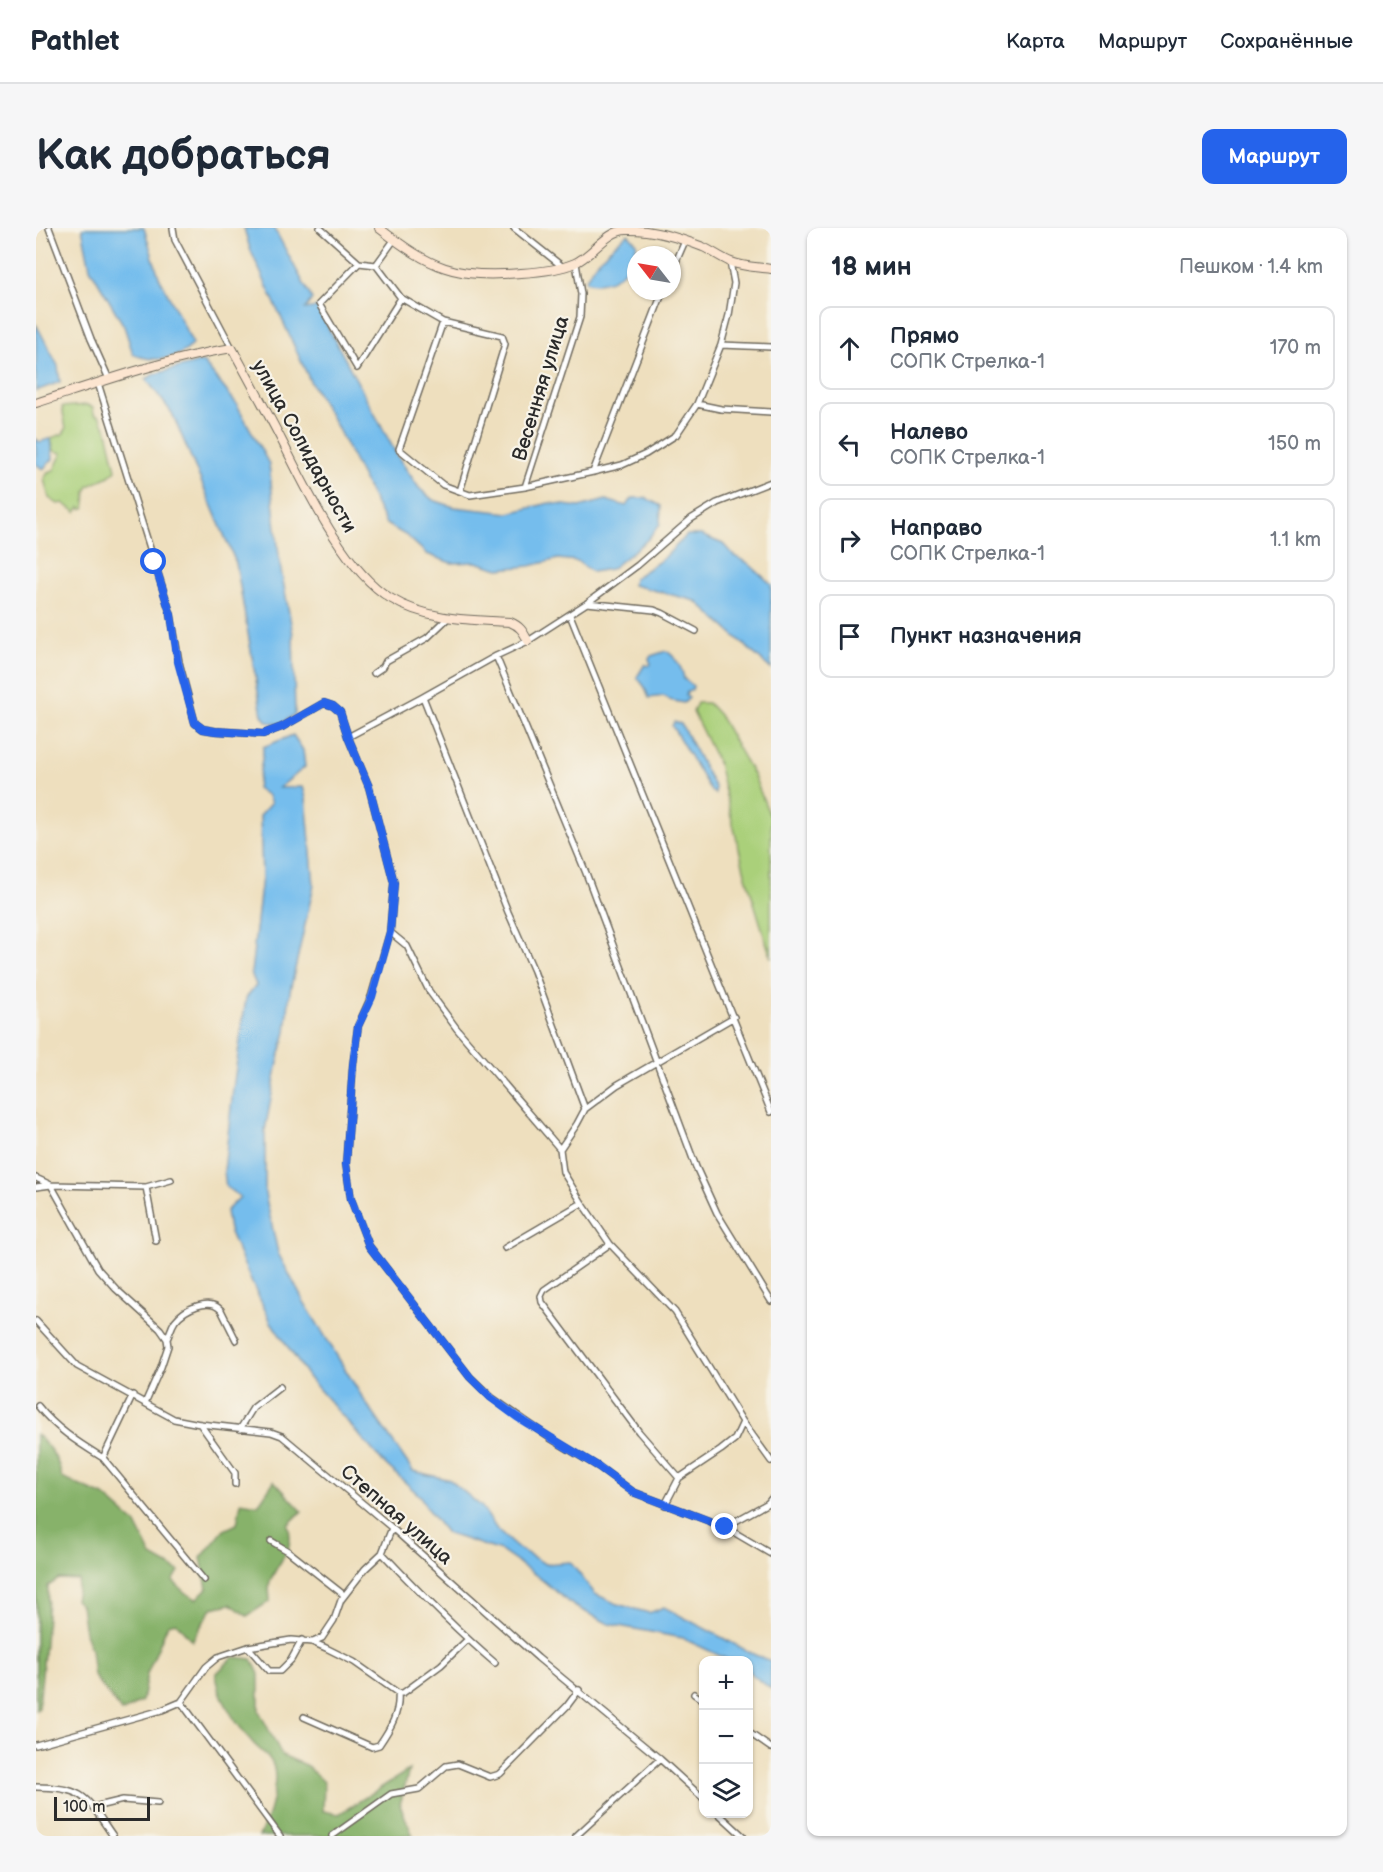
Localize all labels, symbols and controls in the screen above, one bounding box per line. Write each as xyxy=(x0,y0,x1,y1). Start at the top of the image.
text: Pathlet xyxy=(30,25,119,58)
text: Карта xyxy=(1006,29,1065,54)
text: Маршрут xyxy=(1098,29,1187,54)
text: Сохранённые xyxy=(1220,29,1353,54)
button: Маршрут xyxy=(1202,129,1347,184)
text: Как добраться xyxy=(36,131,331,182)
north arrow xyxy=(627,246,681,300)
text: 18 мин xyxy=(831,252,912,283)
text: Пешком · 1.4 km xyxy=(1179,255,1323,279)
street label: Весенняя улица xyxy=(507,313,574,464)
text: Прямо xyxy=(890,323,959,350)
icon: ahead xyxy=(833,332,866,365)
text: 170 m xyxy=(1270,336,1321,360)
text: СОПК Стрелка-1 xyxy=(890,350,1045,374)
street label: улица Солидарности xyxy=(247,356,362,537)
text: Налево xyxy=(890,419,968,446)
icon: left xyxy=(833,428,866,461)
text: 150 m xyxy=(1268,432,1321,456)
text: СОПК Стрелка-1 xyxy=(890,446,1045,470)
text: Направо xyxy=(890,515,982,542)
icon: right xyxy=(833,524,866,557)
text: 1.1 km xyxy=(1270,528,1321,552)
text: СОПК Стрелка-1 xyxy=(890,542,1045,566)
route start xyxy=(140,548,166,574)
icon: arrive xyxy=(833,620,866,653)
text: Пункт назначения xyxy=(890,623,1082,650)
street label: Степная улица xyxy=(335,1460,457,1570)
route end xyxy=(711,1513,737,1539)
map controls xyxy=(699,1656,753,1818)
button: + xyxy=(699,1656,753,1710)
button: − xyxy=(699,1710,753,1764)
button: layers xyxy=(699,1764,753,1818)
scale bar xyxy=(54,1794,150,1822)
text: 100 m xyxy=(63,1798,106,1817)

